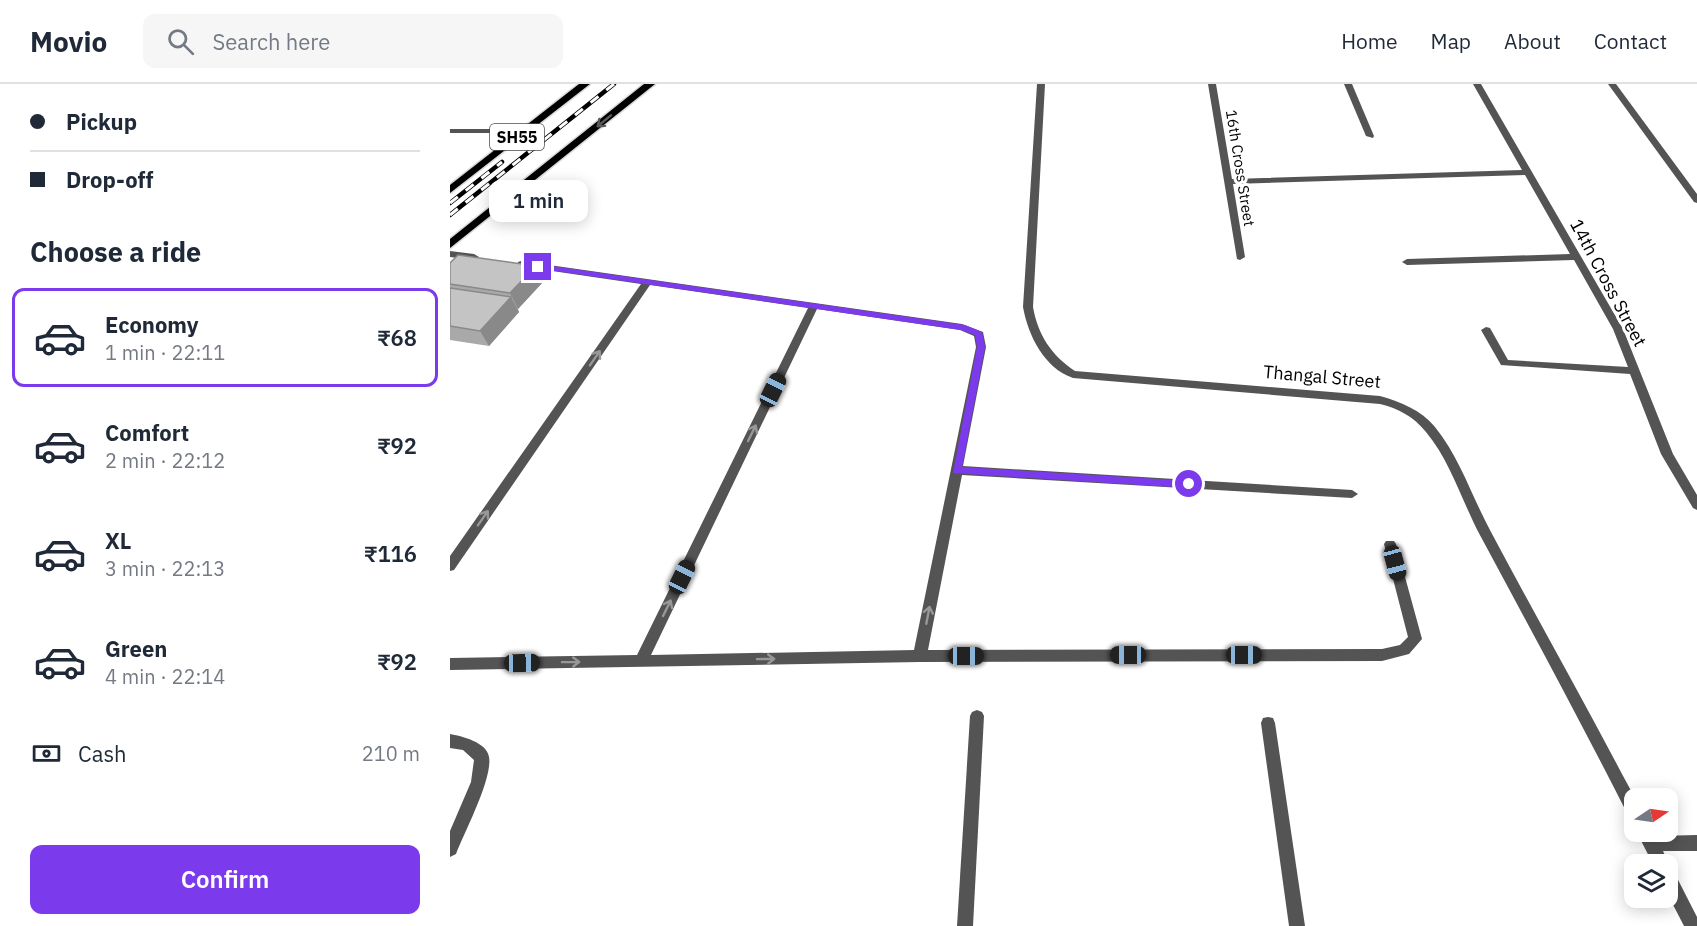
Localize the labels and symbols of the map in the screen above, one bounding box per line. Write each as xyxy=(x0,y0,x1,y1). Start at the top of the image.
street label: 16th Cross Street xyxy=(1222,108,1259,228)
one-way arrow xyxy=(596,114,612,127)
road number: SH55 xyxy=(490,124,544,150)
callout: 1 min xyxy=(488,180,588,222)
street label: 14th Cross Street xyxy=(1565,215,1652,351)
route end xyxy=(524,253,551,280)
one-way arrow xyxy=(589,350,601,366)
street label: Thangal Street xyxy=(1262,360,1382,393)
car xyxy=(757,370,789,410)
one-way arrow xyxy=(747,424,758,442)
route start xyxy=(1175,470,1202,497)
one-way arrow xyxy=(477,510,489,526)
car xyxy=(1382,543,1408,583)
car xyxy=(666,557,698,597)
one-way arrow xyxy=(661,600,673,618)
one-way arrow xyxy=(923,606,934,626)
car xyxy=(1110,646,1146,664)
car xyxy=(1226,646,1262,664)
car xyxy=(948,647,984,665)
one-way arrow xyxy=(756,653,776,664)
car xyxy=(504,654,540,672)
one-way arrow xyxy=(561,656,581,668)
north arrow xyxy=(1624,788,1678,842)

